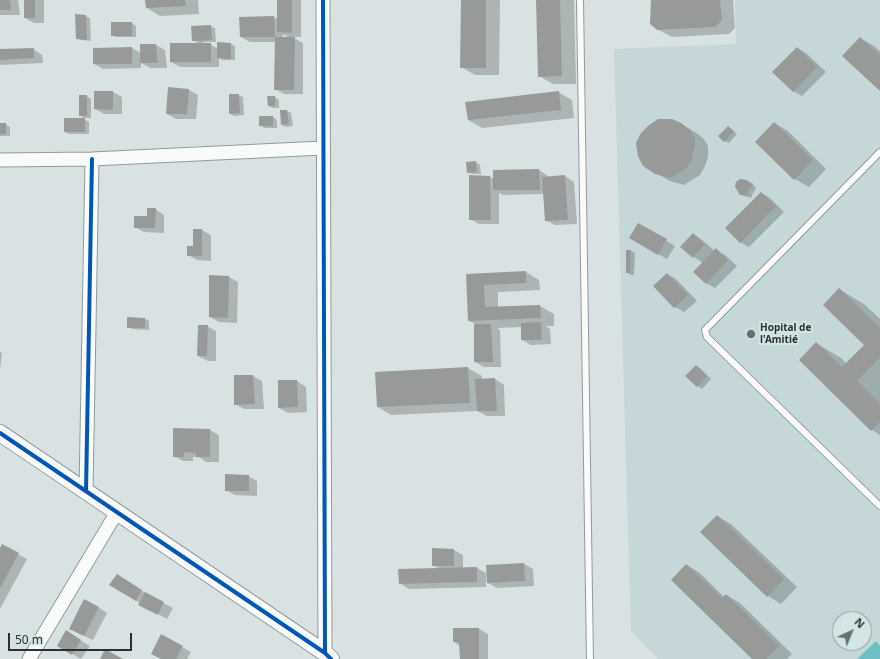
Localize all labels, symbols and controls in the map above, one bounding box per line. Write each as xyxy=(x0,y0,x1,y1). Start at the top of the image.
place label: Hopital de l'Amitié xyxy=(760,322,811,346)
marker: Hopital de l'Amitié xyxy=(745,328,757,340)
north arrow xyxy=(832,611,872,651)
text: N xyxy=(852,614,868,631)
scale bar xyxy=(10,625,134,651)
text: 50 m xyxy=(15,631,43,648)

